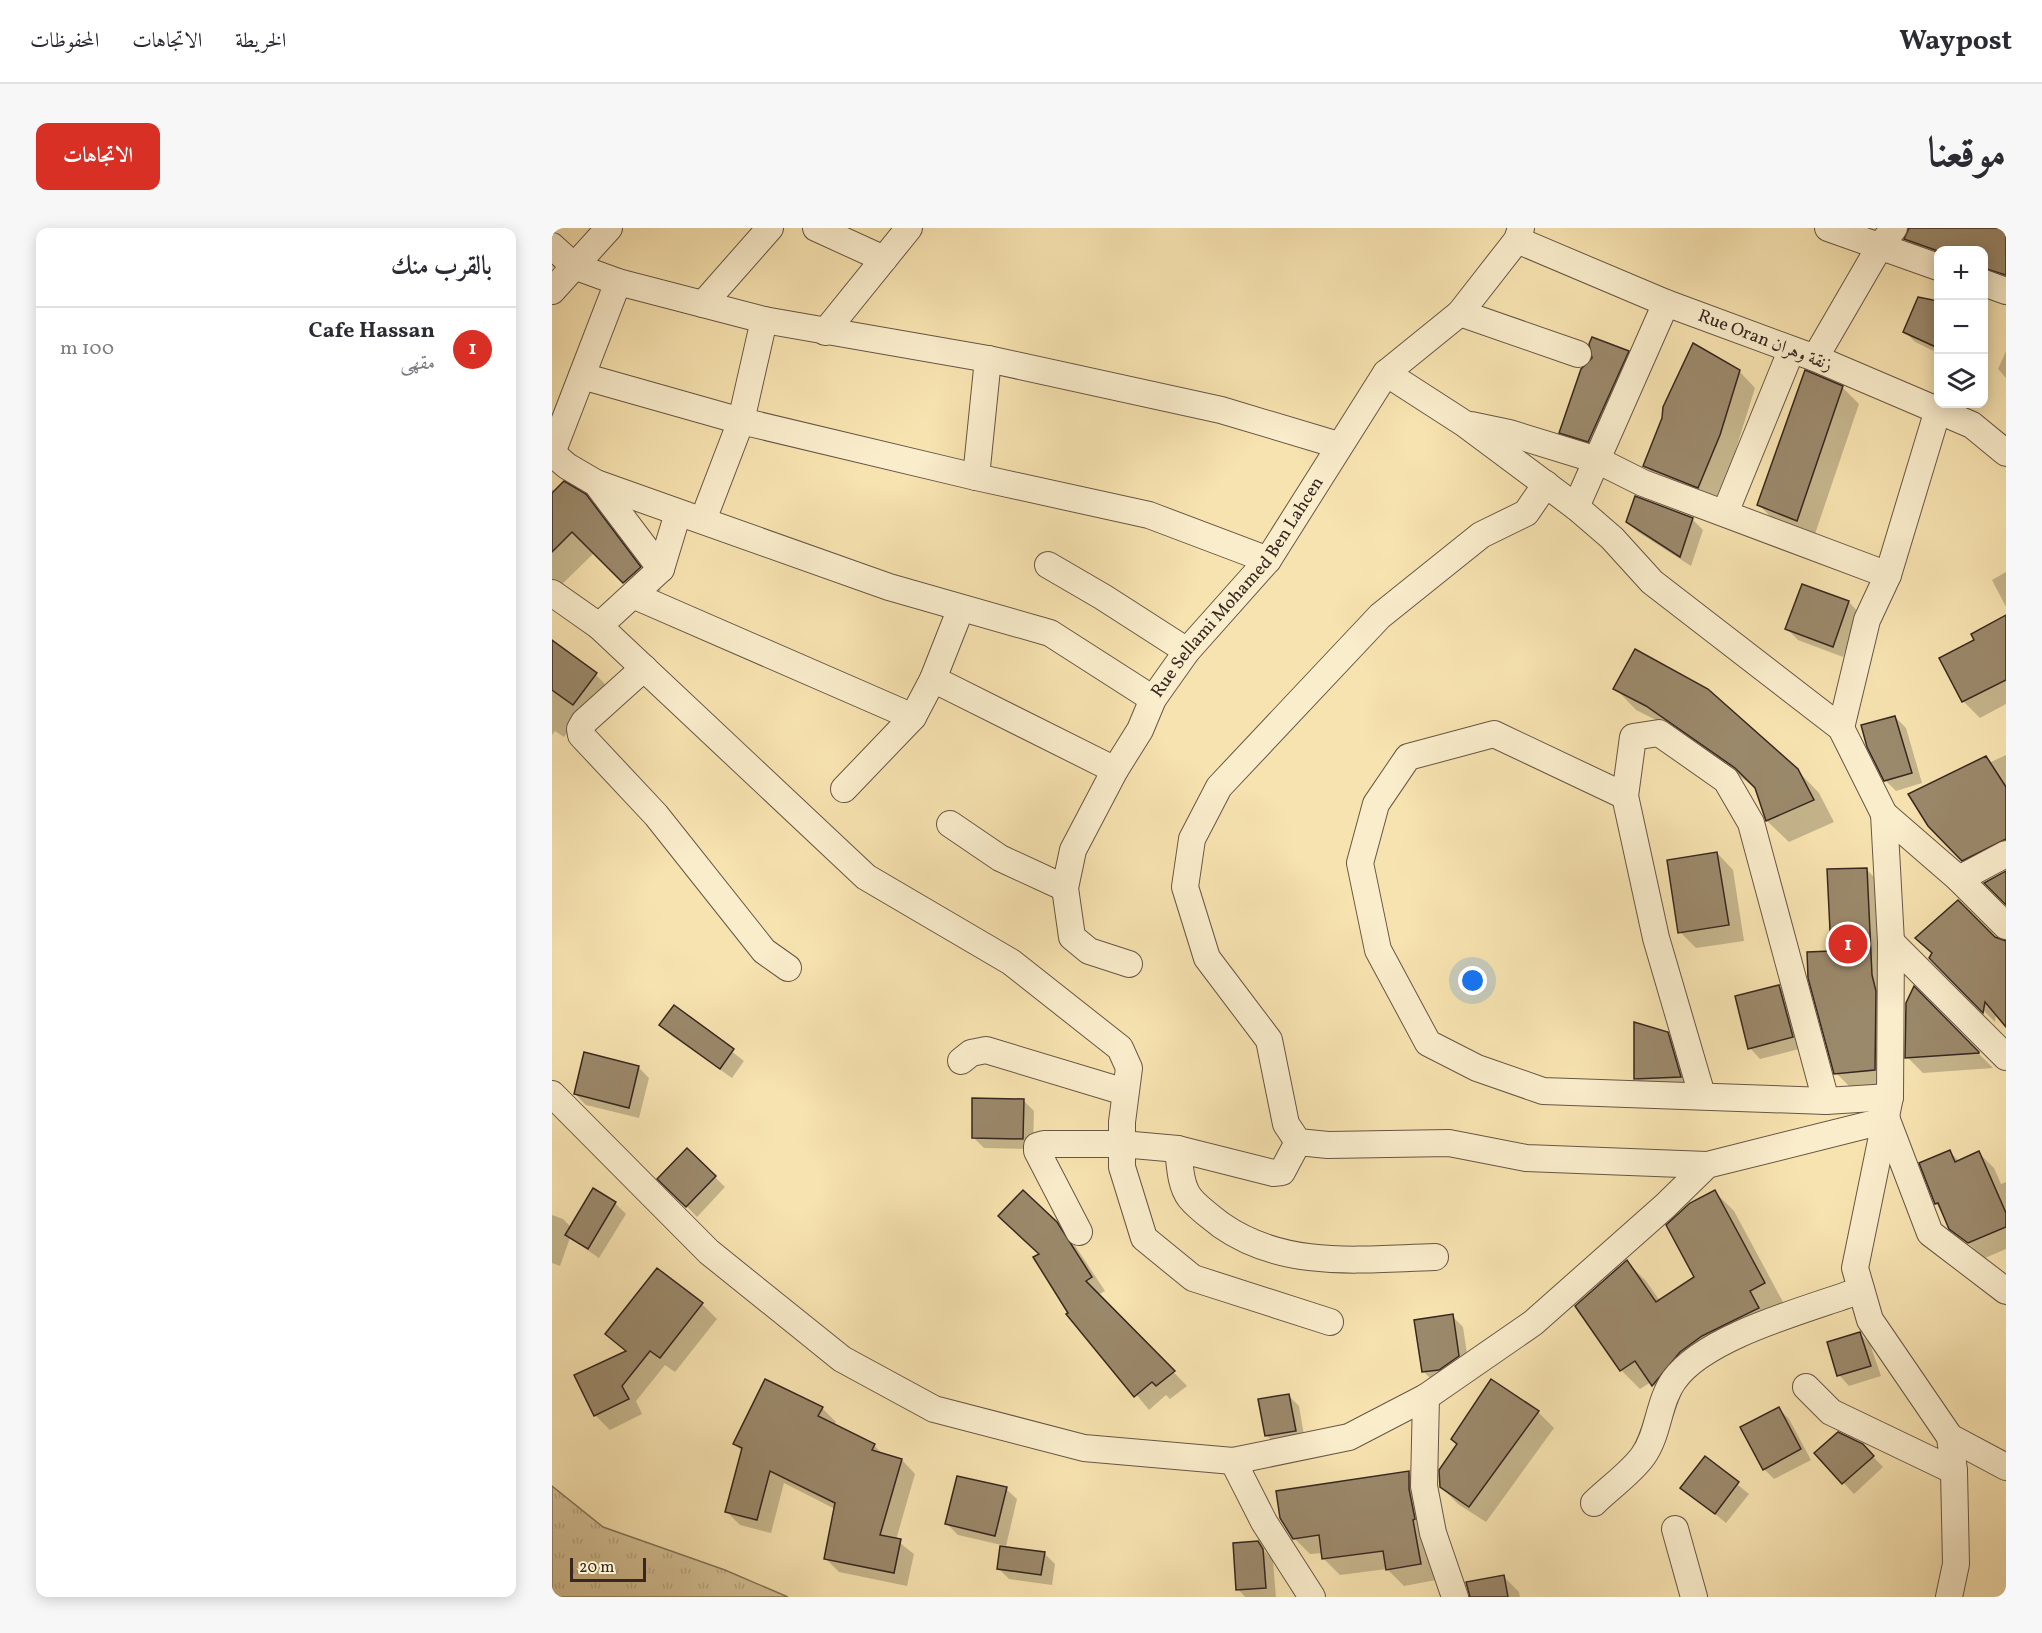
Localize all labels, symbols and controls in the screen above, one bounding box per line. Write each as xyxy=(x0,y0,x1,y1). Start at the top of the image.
text: Waypost xyxy=(1899,22,2012,61)
text: المحفوظات xyxy=(30,27,99,56)
text: الاتجاهات xyxy=(132,27,202,56)
text: الخريطة xyxy=(235,27,286,56)
button: الاتجاهات xyxy=(36,123,160,190)
text: موقعنا xyxy=(1928,126,2006,185)
map controls xyxy=(1934,246,1988,408)
button: + xyxy=(1934,246,1988,300)
text: بالقرب منك xyxy=(391,249,492,285)
button: − xyxy=(1934,300,1988,354)
street label: Rue Oran زنقة وهران xyxy=(1694,304,1836,378)
text: Cafe Hassan xyxy=(309,316,435,347)
text: 100 m xyxy=(60,335,114,363)
text: 1 xyxy=(468,335,477,363)
text: مقهى xyxy=(400,350,435,378)
button: layers xyxy=(1934,354,1988,408)
street label: Rue Sellami Mohamed Ben Lahcen xyxy=(1145,472,1330,703)
pin: 1 xyxy=(1828,922,1868,966)
your location xyxy=(1458,966,1487,995)
scale bar xyxy=(570,1555,646,1582)
text: 20 m xyxy=(579,1557,614,1579)

